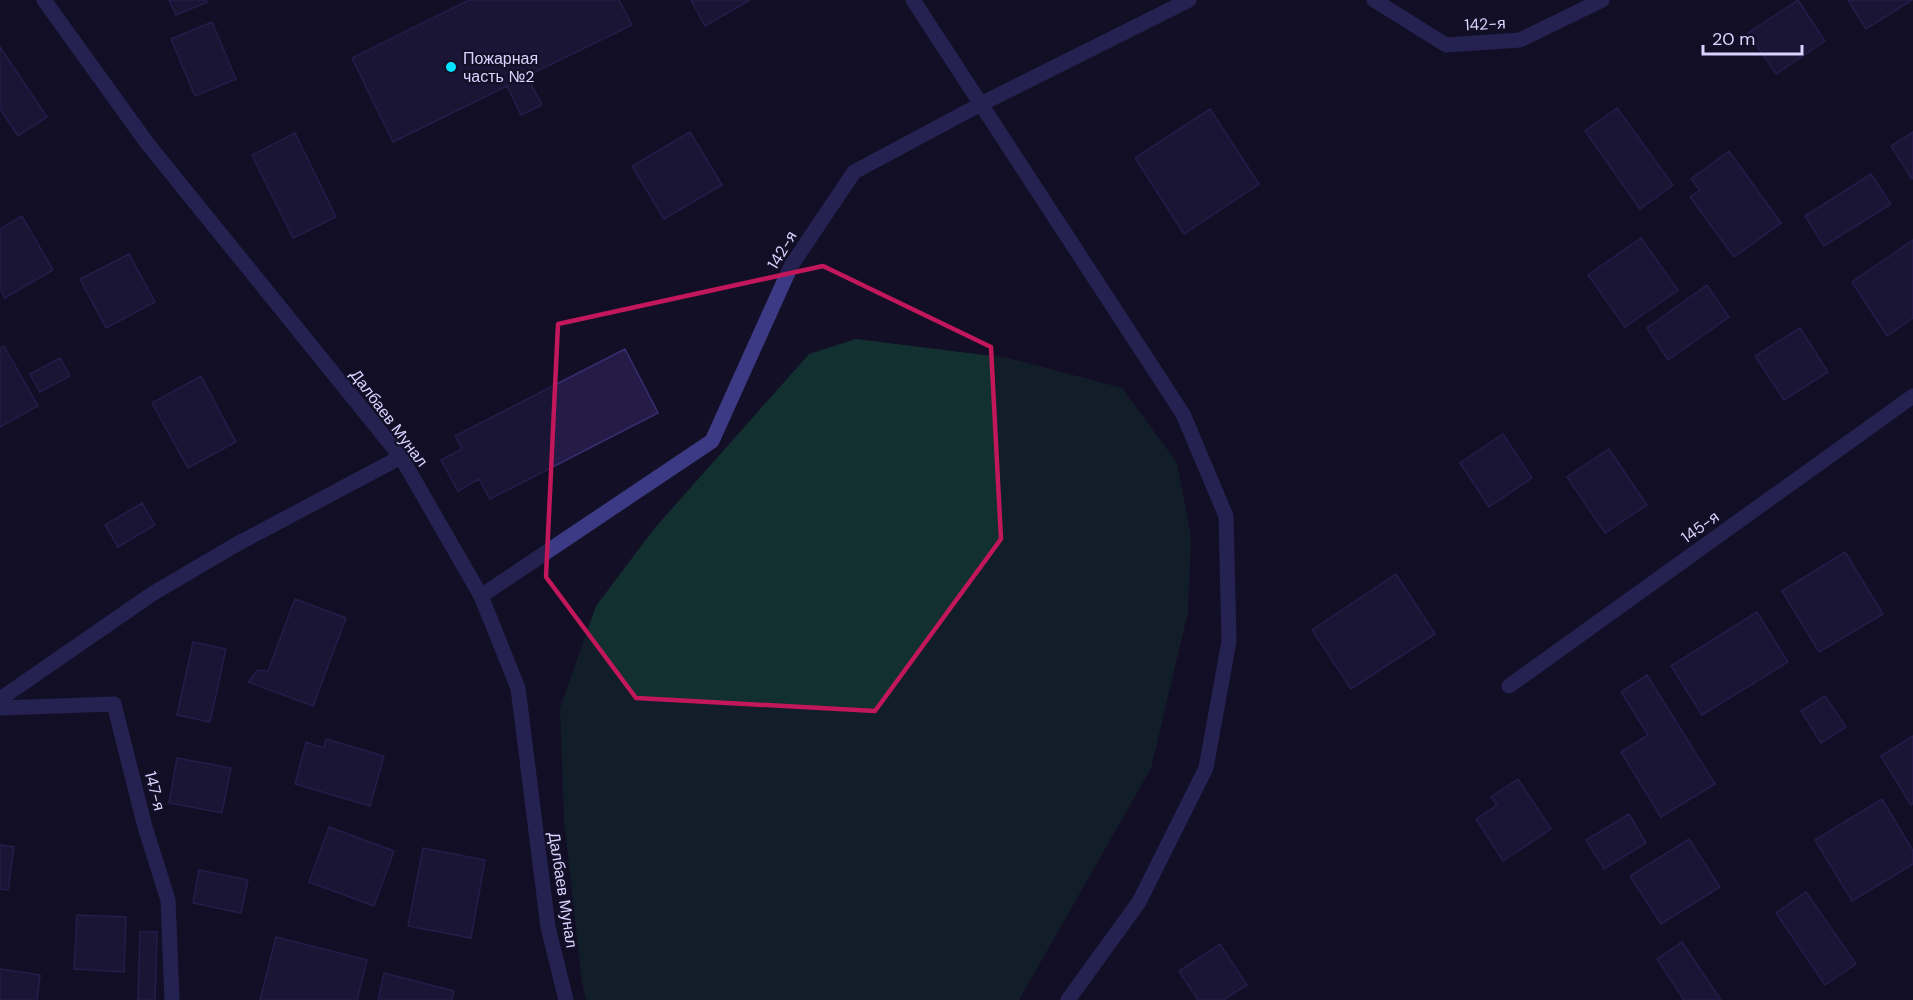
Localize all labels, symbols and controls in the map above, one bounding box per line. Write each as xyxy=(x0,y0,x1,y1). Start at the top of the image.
street label: 142-я xyxy=(1464,12,1506,36)
scale bar xyxy=(1703,18,1802,56)
text: 20 m xyxy=(1712,27,1755,51)
place label: Пожарная часть №2 xyxy=(463,48,538,87)
marker: Пожарная часть №2 xyxy=(444,60,458,74)
street label: 142-я xyxy=(762,227,802,273)
street label: Далбаев Мунал xyxy=(345,365,433,471)
street label: 145-я xyxy=(1677,506,1723,548)
street label: 147-я xyxy=(140,769,170,813)
street label: Далбаев Мунал xyxy=(543,831,583,949)

